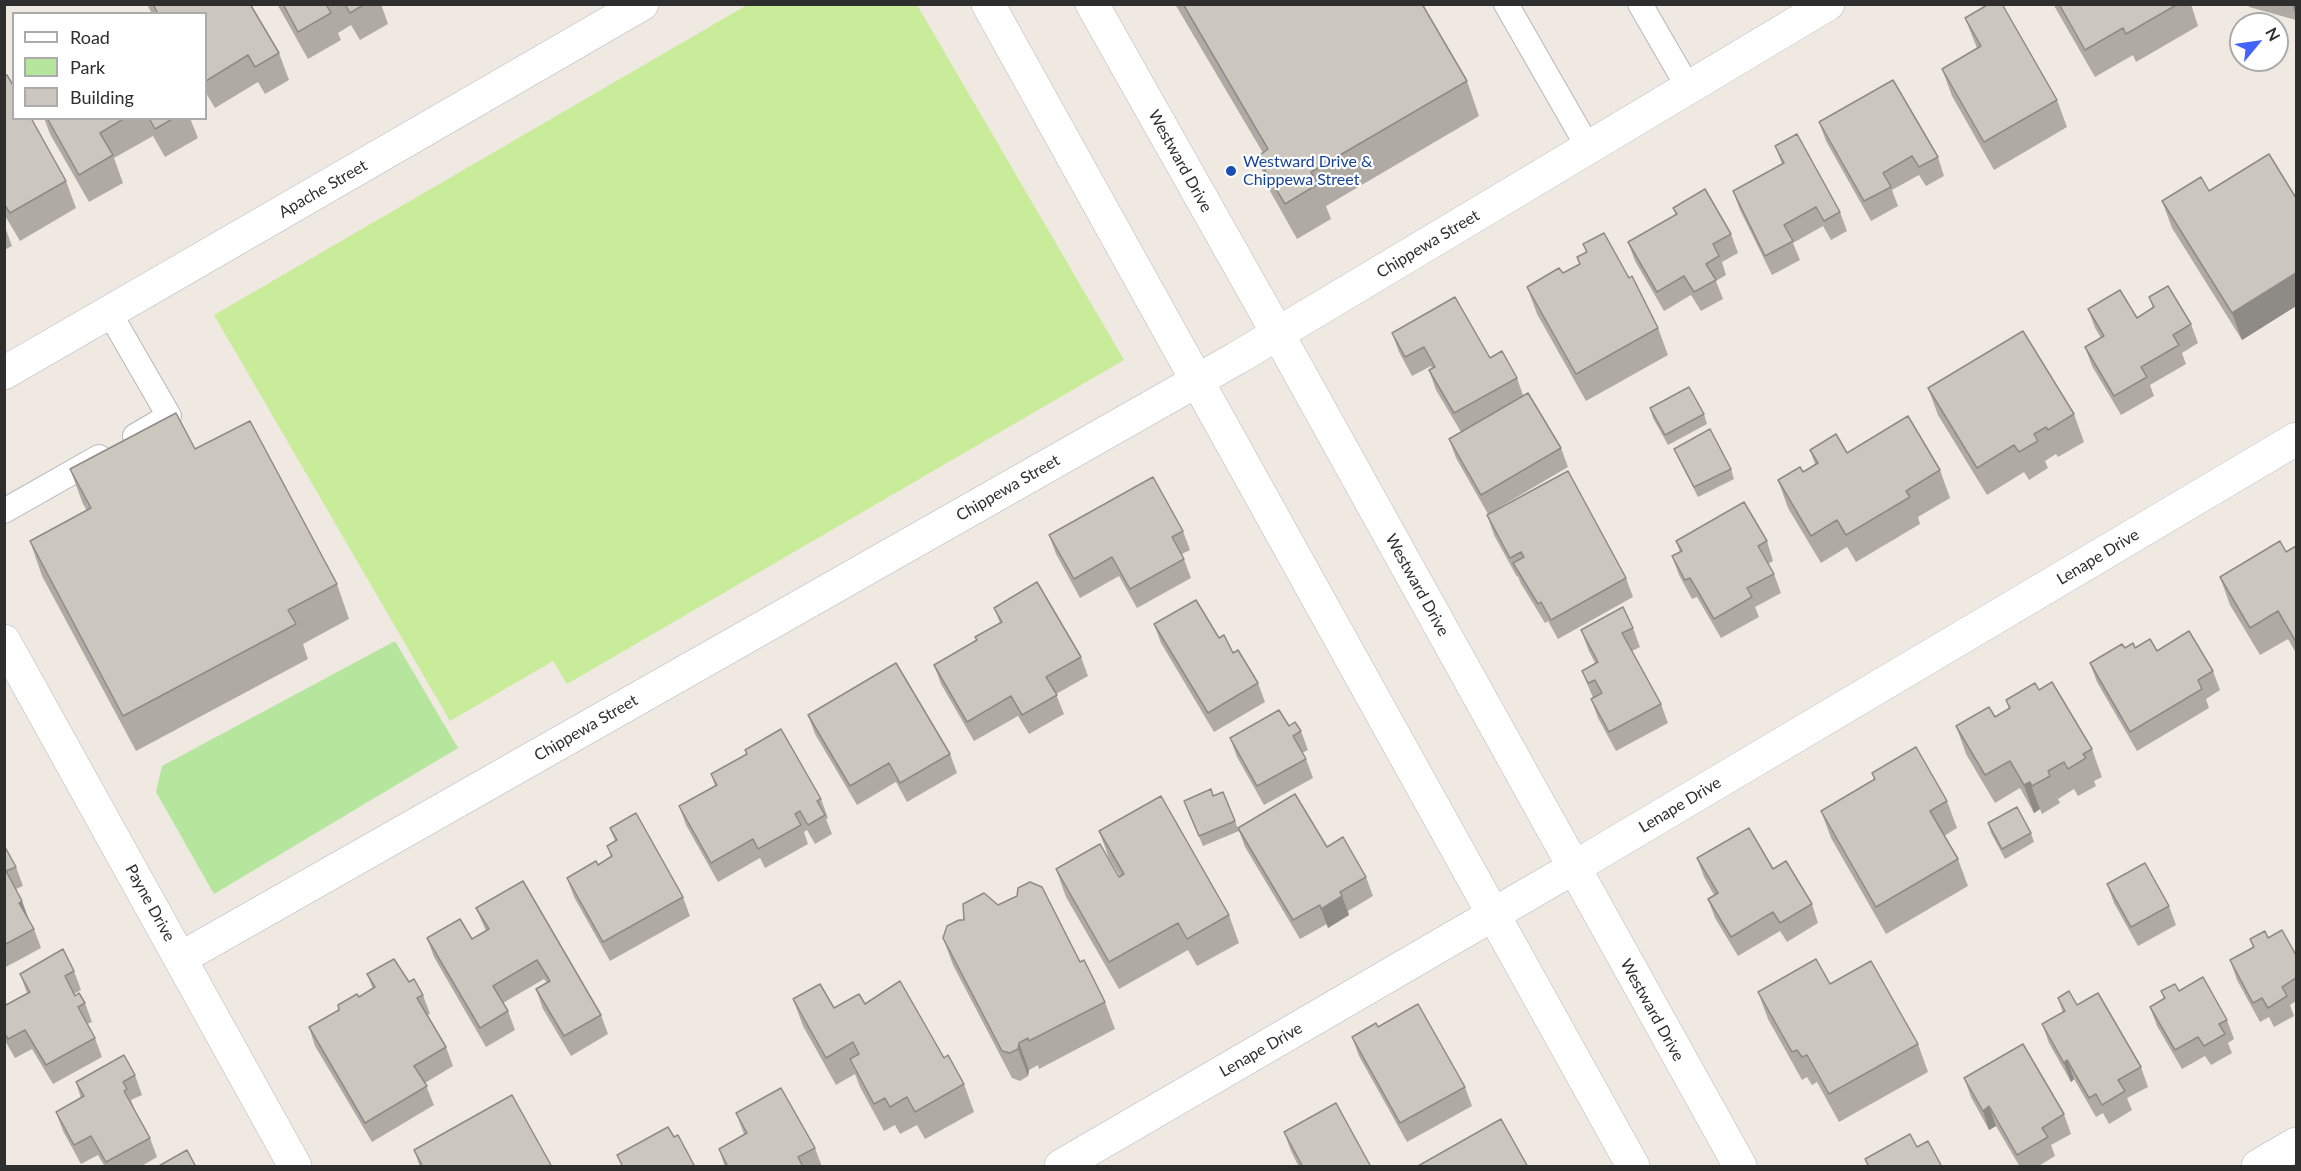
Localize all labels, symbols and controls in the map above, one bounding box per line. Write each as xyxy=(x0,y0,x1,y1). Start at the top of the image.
legend xyxy=(12,12,207,120)
north arrow xyxy=(2229,12,2289,72)
text: N xyxy=(2262,24,2285,44)
text: Road xyxy=(70,26,110,48)
text: Park xyxy=(70,56,105,78)
text: Building xyxy=(70,86,134,108)
street label: Westward Drive xyxy=(1144,107,1216,215)
place label: Westward Drive & Chippewa Street xyxy=(1243,152,1372,190)
street label: Apache Street xyxy=(275,156,371,222)
marker: Westward Drive & Chippewa Street xyxy=(1224,164,1238,178)
street label: Chippewa Street xyxy=(1373,206,1483,282)
street label: Chippewa Street xyxy=(953,451,1063,525)
street label: Lenape Drive xyxy=(2053,525,2143,589)
street label: Westward Drive xyxy=(1381,531,1453,639)
street label: Chippewa Street xyxy=(531,691,641,765)
street label: Lenape Drive xyxy=(1635,773,1725,837)
street label: Payne Drive xyxy=(121,861,179,945)
street label: Westward Drive xyxy=(1616,956,1688,1064)
street label: Lenape Drive xyxy=(1216,1019,1306,1081)

